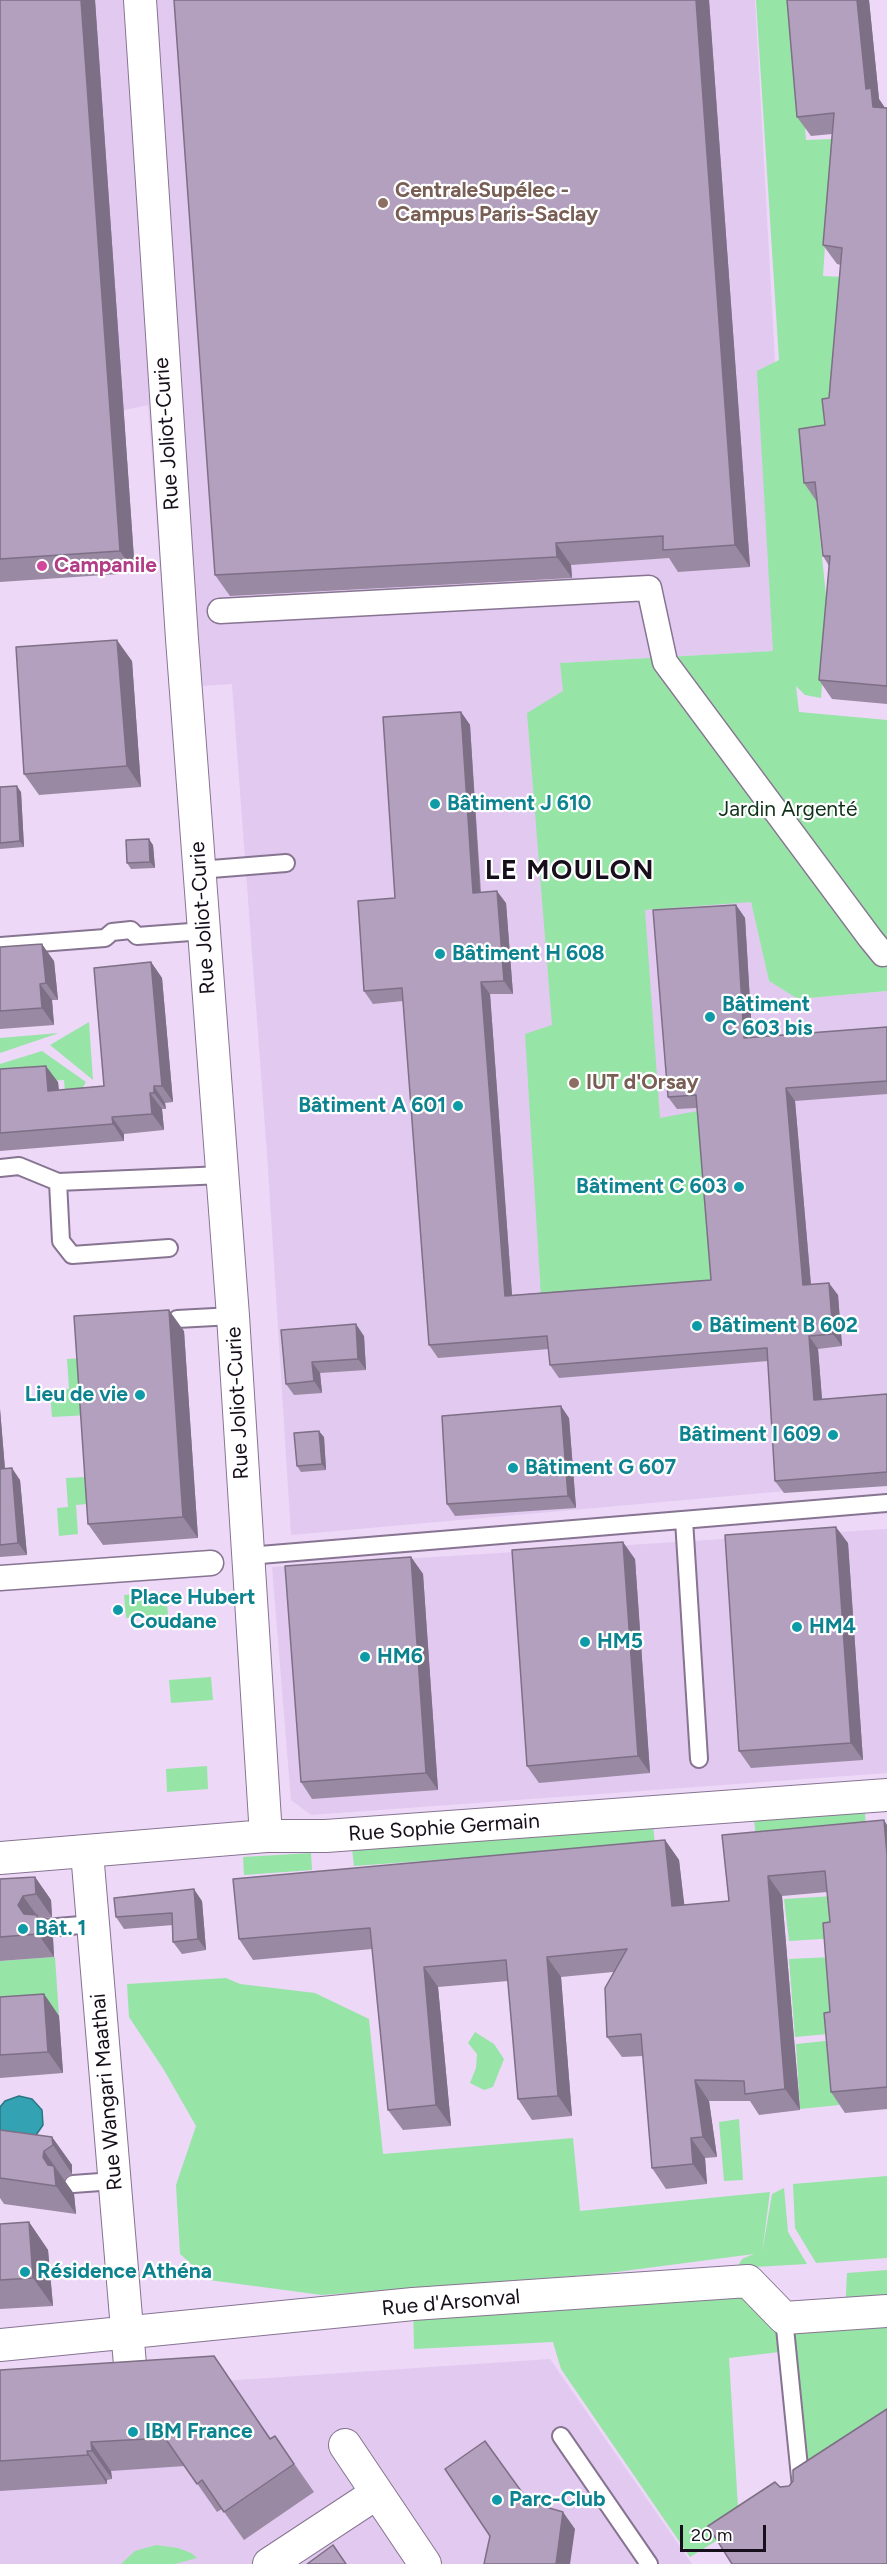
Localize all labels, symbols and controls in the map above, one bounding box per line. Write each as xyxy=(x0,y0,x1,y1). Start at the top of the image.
place label: CentraleSupélec - Campus Paris-Saclay xyxy=(395,178,598,228)
marker: CentraleSupélec - Campus Paris-Saclay xyxy=(376,196,390,210)
street label: Rue Joliot-Curie xyxy=(149,357,185,511)
place label: Campanile xyxy=(54,553,157,579)
marker: Campanile xyxy=(35,559,49,573)
place label: Bâtiment J 610 xyxy=(447,791,591,817)
marker: Bâtiment J 610 xyxy=(428,797,442,811)
park label: Jardin Argenté xyxy=(719,797,857,823)
street label: Rue Joliot-Curie xyxy=(185,841,221,995)
district label: LE MOULON xyxy=(485,855,655,887)
place label: Bâtiment H 608 xyxy=(452,941,605,967)
marker: Bâtiment H 608 xyxy=(433,947,447,961)
place label: Bâtiment C 603 bis xyxy=(722,992,812,1042)
marker: Bâtiment C 603 bis xyxy=(703,1010,717,1024)
place label: IUT d'Orsay xyxy=(586,1070,699,1096)
marker: IUT d'Orsay xyxy=(567,1076,581,1090)
place label: Bâtiment A 601 xyxy=(298,1093,446,1119)
marker: Bâtiment A 601 xyxy=(451,1099,465,1113)
place label: Bâtiment C 603 xyxy=(576,1174,727,1200)
marker: Bâtiment C 603 xyxy=(732,1180,746,1194)
place label: Bâtiment B 602 xyxy=(709,1313,858,1339)
marker: Bâtiment B 602 xyxy=(690,1319,704,1333)
street label: Rue Joliot-Curie xyxy=(221,1326,255,1480)
place label: Lieu de vie xyxy=(25,1382,128,1408)
marker: Lieu de vie xyxy=(133,1388,147,1402)
place label: Bâtiment I 609 xyxy=(679,1422,821,1448)
marker: Bâtiment I 609 xyxy=(826,1428,840,1442)
place label: Bâtiment G 607 xyxy=(525,1455,676,1481)
marker: Bâtiment G 607 xyxy=(506,1461,520,1475)
place label: Place Hubert Coudane xyxy=(130,1585,255,1635)
marker: Place Hubert Coudane xyxy=(111,1603,125,1617)
place label: HM4 xyxy=(809,1614,856,1640)
marker: HM4 xyxy=(790,1620,804,1634)
place label: HM5 xyxy=(597,1629,643,1655)
marker: HM5 xyxy=(578,1635,592,1649)
place label: HM6 xyxy=(377,1644,423,1670)
marker: HM6 xyxy=(358,1650,372,1664)
street label: Rue Sophie Germain xyxy=(347,1809,541,1847)
place label: Bât. 1 xyxy=(35,1916,86,1942)
marker: Bât. 1 xyxy=(16,1922,30,1936)
street label: Rue Wangari Maathai xyxy=(86,1992,128,2192)
place label: Résidence Athéna xyxy=(37,2259,212,2285)
marker: Résidence Athéna xyxy=(18,2265,32,2279)
street label: Rue d'Arsonval xyxy=(381,2284,521,2322)
place label: IBM France xyxy=(145,2419,253,2445)
marker: IBM France xyxy=(126,2425,140,2439)
place label: Parc-Club xyxy=(509,2487,605,2513)
marker: Parc-Club xyxy=(490,2493,504,2507)
scale bar xyxy=(683,2513,768,2551)
text: 20 m xyxy=(691,2524,732,2546)

